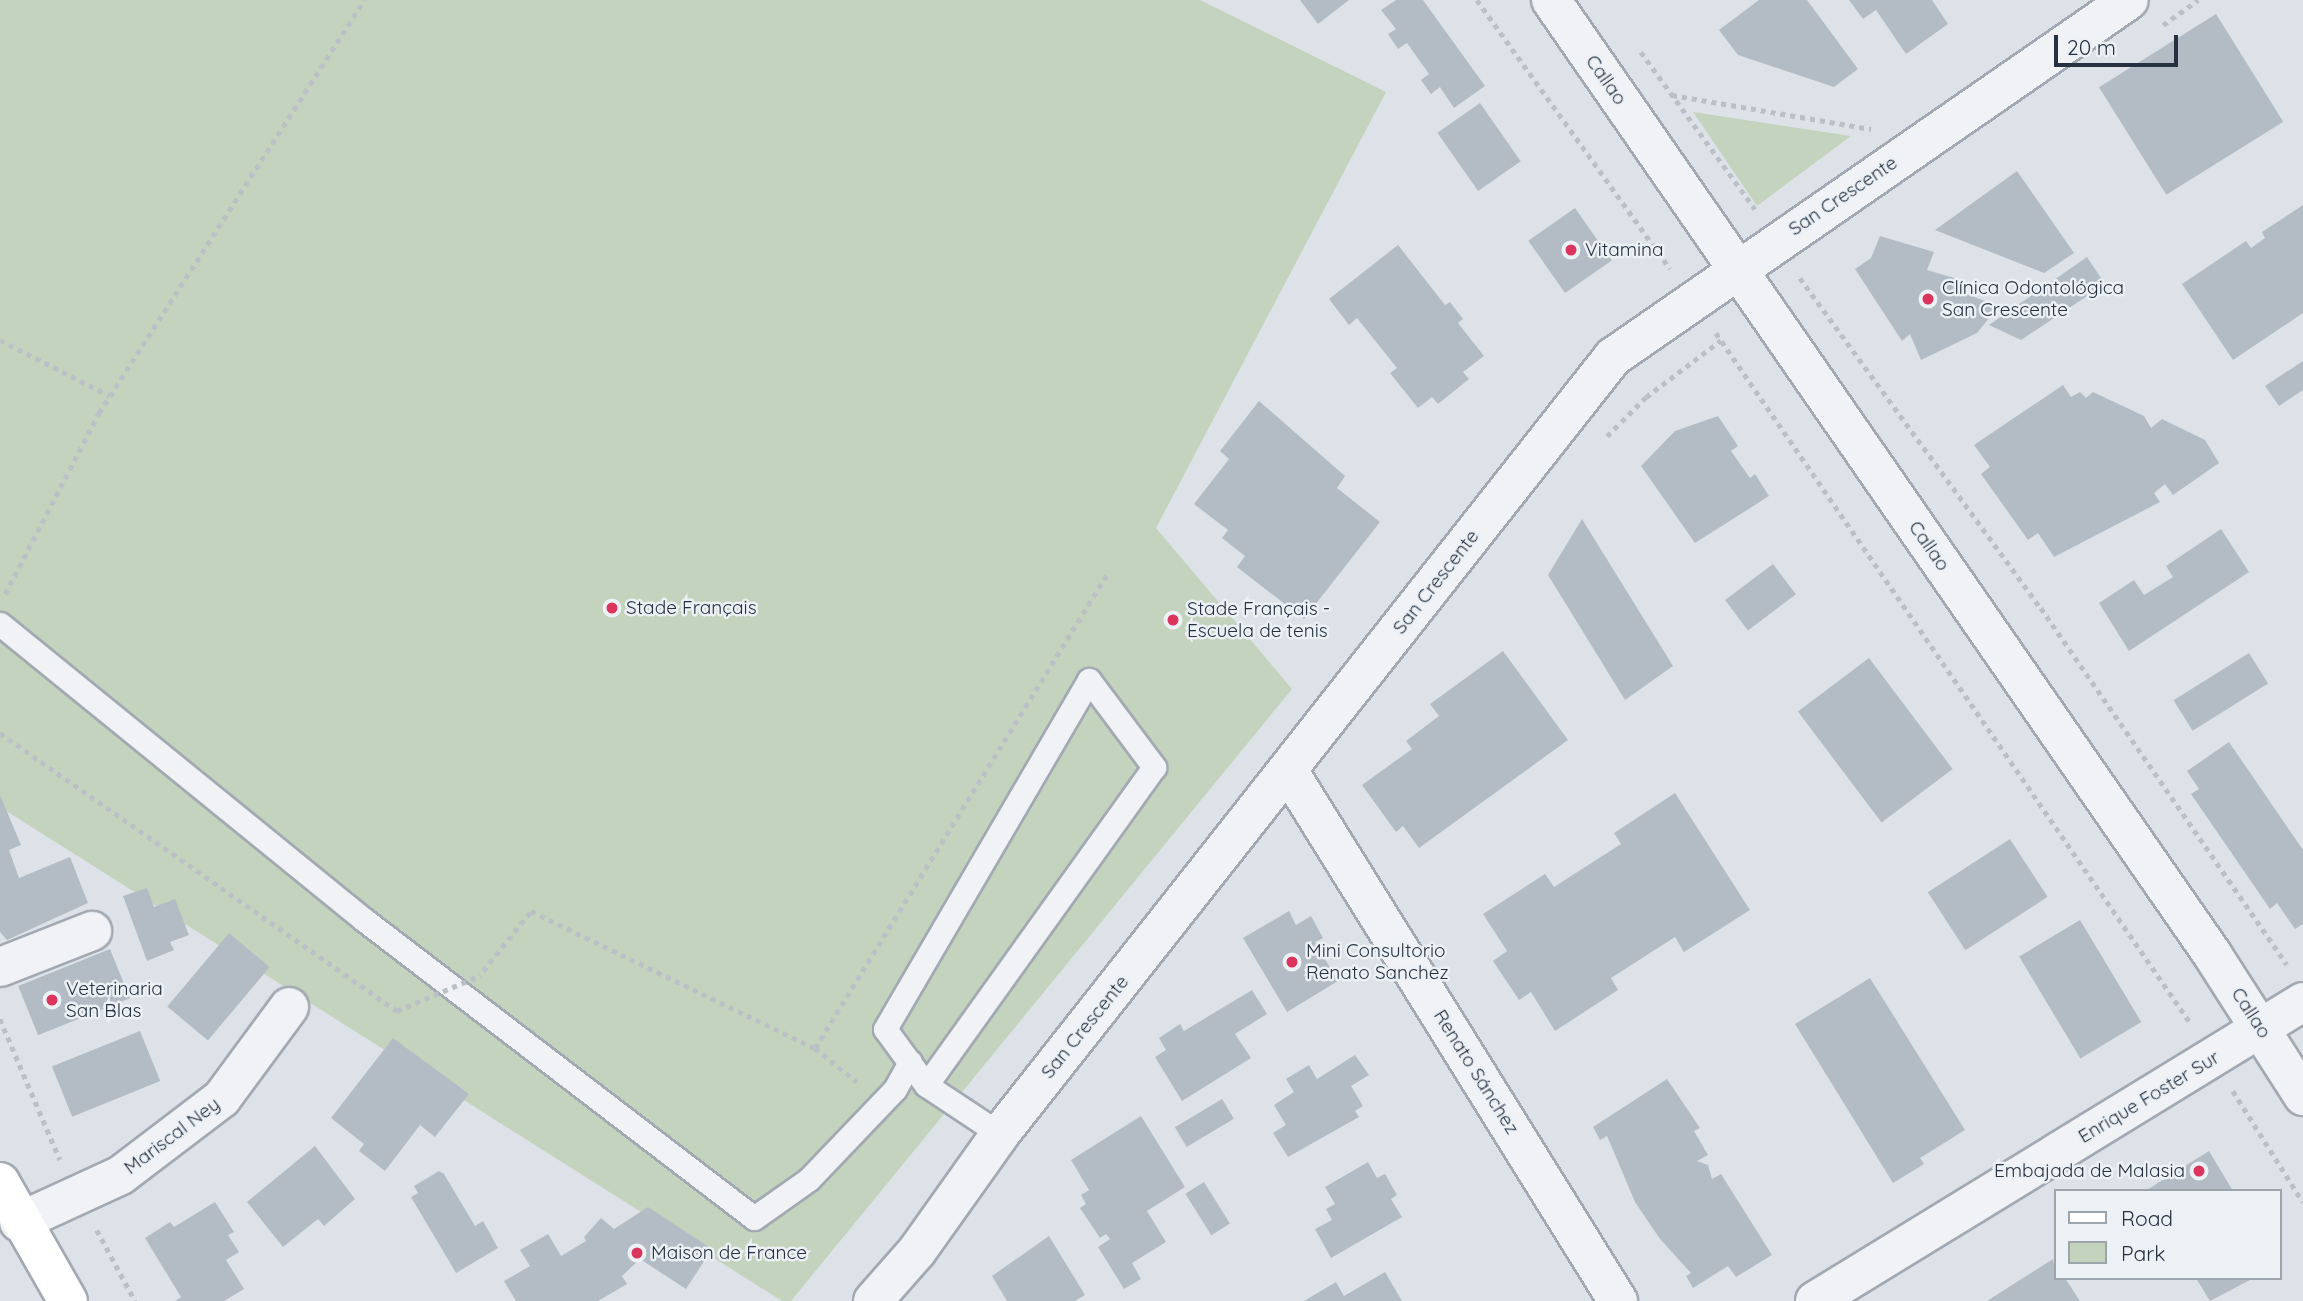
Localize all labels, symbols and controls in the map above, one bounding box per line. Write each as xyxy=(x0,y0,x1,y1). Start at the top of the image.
scale bar xyxy=(2058,21,2182,65)
text: 20 m xyxy=(2067,34,2116,60)
street label: Callao xyxy=(1581,51,1631,109)
street label: San Crescente xyxy=(1784,151,1902,241)
place label: Vitamina xyxy=(1585,239,1664,261)
marker: Vitamina xyxy=(1563,242,1579,258)
place label: Clínica Odontológica San Crescente xyxy=(1942,277,2124,321)
marker: Clínica Odontológica San Crescente xyxy=(1920,291,1936,307)
street label: Callao xyxy=(1904,517,1954,575)
street label: San Crescente xyxy=(1388,525,1484,639)
place label: Stade Français xyxy=(626,597,757,619)
place label: Stade Français - Escuela de tenis xyxy=(1187,598,1330,642)
marker: Stade Français xyxy=(604,600,620,616)
marker: Stade Français - Escuela de tenis xyxy=(1165,612,1181,628)
place label: Mini Consultorio Renato Sanchez xyxy=(1306,940,1449,984)
marker: Mini Consultorio Renato Sanchez xyxy=(1284,954,1300,970)
street label: San Crescente xyxy=(1037,971,1133,1083)
place label: Veterinaria San Blas xyxy=(66,978,163,1022)
street label: Callao xyxy=(2226,983,2276,1043)
marker: Veterinaria San Blas xyxy=(44,992,60,1008)
street label: Renato Sánchez xyxy=(1429,1006,1523,1138)
street label: Enrique Foster Sur xyxy=(2074,1046,2224,1148)
street label: Mariscal Ney xyxy=(120,1093,224,1179)
place label: Embajada de Malasia xyxy=(1994,1160,2185,1182)
marker: Embajada de Malasia xyxy=(2191,1163,2207,1179)
legend xyxy=(2054,1189,2282,1280)
text: Road xyxy=(2121,1205,2173,1231)
text: Park xyxy=(2121,1240,2165,1266)
place label: Maison de France xyxy=(651,1242,807,1264)
marker: Maison de France xyxy=(629,1245,645,1261)

